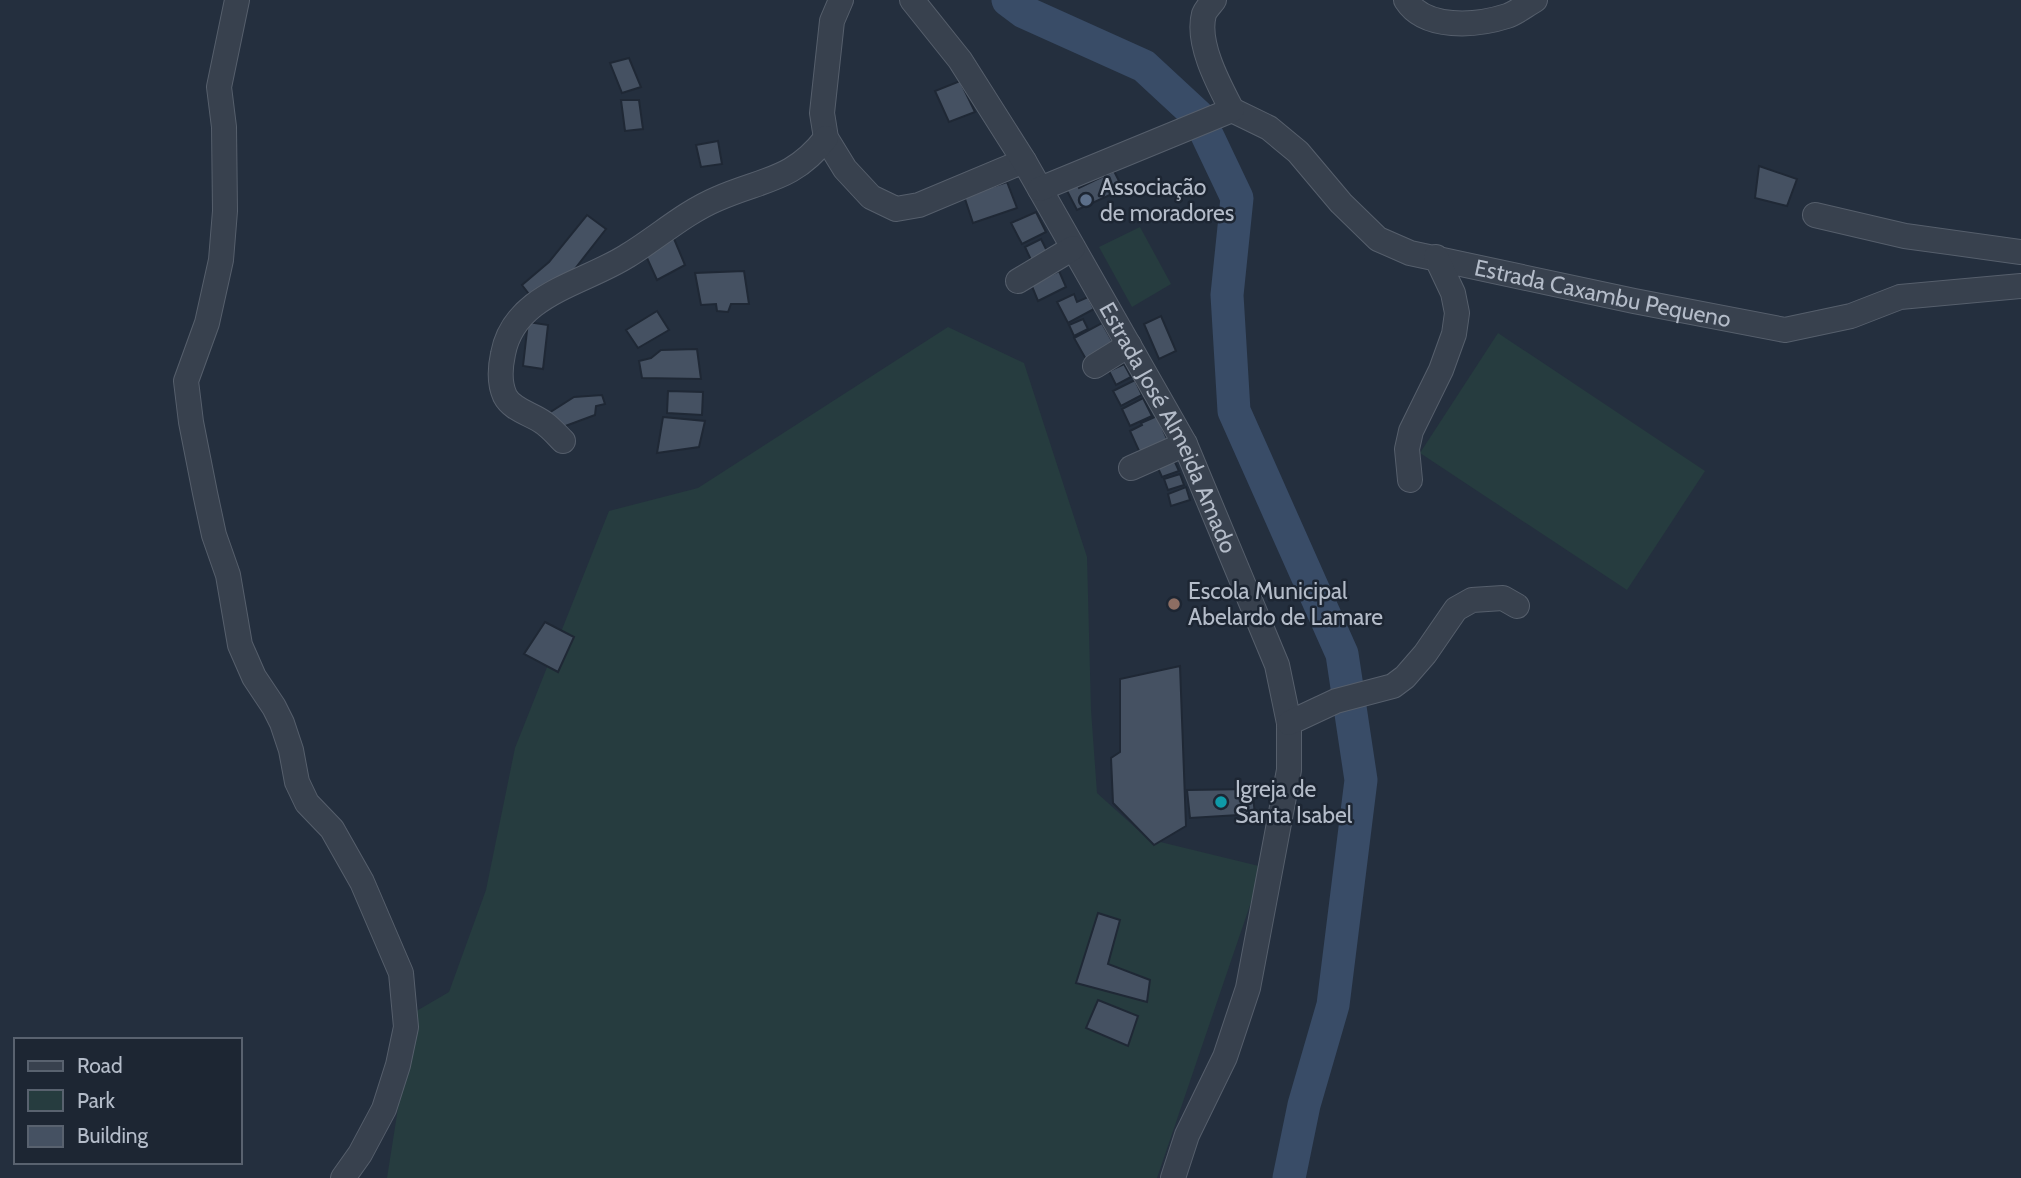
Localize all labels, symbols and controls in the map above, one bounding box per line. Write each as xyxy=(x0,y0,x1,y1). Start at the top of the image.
place label: Associação de moradores xyxy=(1100,173,1234,227)
marker: Associação de moradores xyxy=(1078,192,1094,208)
street label: Estrada Caxambu Pequeno xyxy=(1472,253,1733,333)
street label: Estrada José Almeida Amado xyxy=(1093,297,1243,557)
place label: Escola Municipal Abelardo de Lamare xyxy=(1188,577,1383,631)
marker: Escola Municipal Abelardo de Lamare xyxy=(1166,596,1182,612)
place label: Igreja de Santa Isabel xyxy=(1235,775,1353,829)
marker: Igreja de Santa Isabel xyxy=(1213,794,1229,810)
legend xyxy=(14,1038,242,1164)
text: Road xyxy=(77,1053,123,1078)
text: Park xyxy=(77,1088,115,1113)
text: Building xyxy=(77,1123,149,1148)

